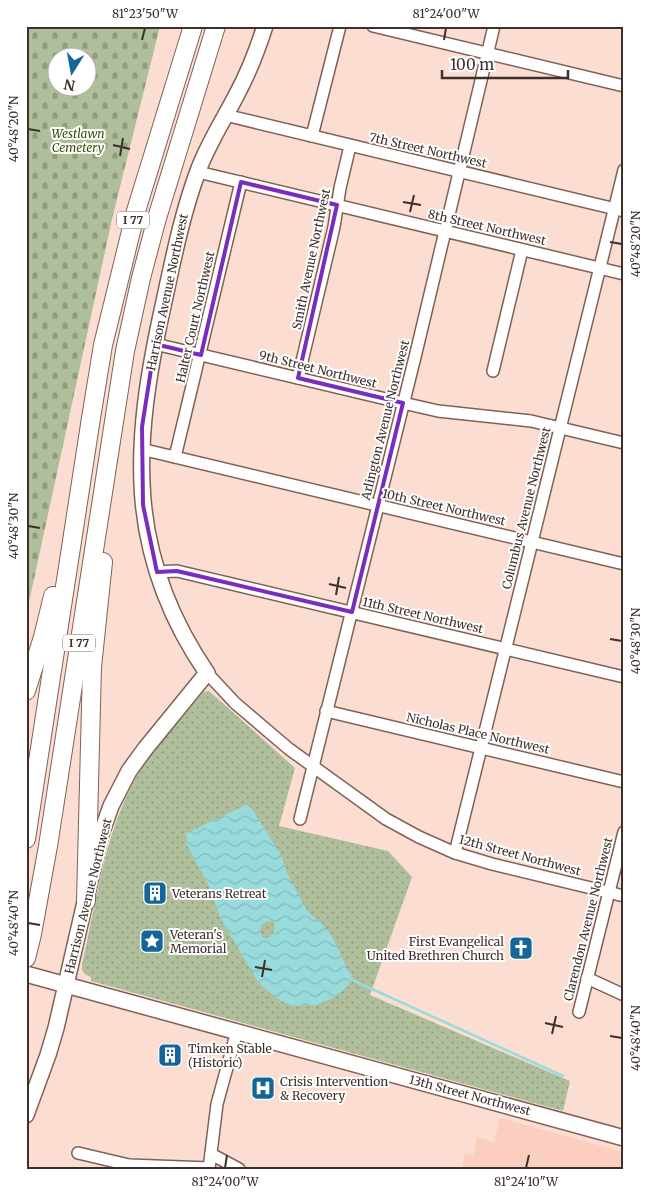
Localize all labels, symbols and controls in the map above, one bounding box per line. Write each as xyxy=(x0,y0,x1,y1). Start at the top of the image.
text: 81°23'50"W xyxy=(112,6,179,21)
text: 81°24'00"W xyxy=(413,6,480,21)
north arrow xyxy=(48,48,98,98)
scale bar xyxy=(442,48,569,80)
text: 100 m xyxy=(450,55,494,74)
text: N xyxy=(62,75,77,95)
text: 40°48'20"N xyxy=(6,95,21,162)
park label: Westlawn Cemetery xyxy=(51,126,105,155)
street label: 7th Street Northwest xyxy=(368,129,489,171)
street label: Smith Avenue Northwest xyxy=(289,187,333,331)
street label: 8th Street Northwest xyxy=(427,206,548,248)
text: 40°48'20"N xyxy=(628,210,643,277)
road number: I 77 xyxy=(117,212,149,228)
street label: Harrison Avenue Northwest xyxy=(143,212,191,372)
street label: Halter Court Northwest xyxy=(173,249,218,384)
street label: Arlington Avenue Northwest xyxy=(358,338,412,503)
street label: 9th Street Northwest xyxy=(258,347,379,391)
street label: Columbus Avenue Northwest xyxy=(499,425,554,591)
street label: 10th Street Northwest xyxy=(381,486,507,529)
text: 40°48'30"N xyxy=(6,492,21,559)
street label: 11th Street Northwest xyxy=(361,594,485,636)
text: 40°48'30"N xyxy=(628,607,643,674)
road number: I 77 xyxy=(63,634,95,651)
street label: Nicholas Place Northwest xyxy=(405,709,551,757)
street label: Harrison Avenue Northwest xyxy=(61,816,115,976)
street label: 12th Street Northwest xyxy=(457,831,583,879)
street label: Clarendon Avenue Northwest xyxy=(560,835,616,1002)
building icon: Veterans Retreat xyxy=(142,880,168,906)
place label: Veterans Retreat xyxy=(171,886,267,901)
text: 40°48'40"N xyxy=(6,889,21,956)
place label: Veteran's Memorial xyxy=(169,927,227,956)
place icon: Veteran's Memorial xyxy=(139,928,165,954)
place label: First Evangelical United Brethren Church xyxy=(367,934,504,963)
church icon: First Evangelical United Brethren Church xyxy=(508,935,534,961)
text: 40°48'40"N xyxy=(628,1004,643,1071)
place label: Timken Stable (Historic) xyxy=(188,1041,272,1070)
building icon: Timken Stable (Historic) xyxy=(157,1042,183,1068)
street label: 13th Street Northwest xyxy=(408,1072,533,1119)
place label: Crisis Intervention & Recovery xyxy=(280,1074,388,1103)
hospital icon: Crisis Intervention & Recovery xyxy=(250,1075,276,1101)
text: 81°24'00"W xyxy=(192,1174,259,1189)
text: 81°24'10"W xyxy=(494,1174,559,1189)

